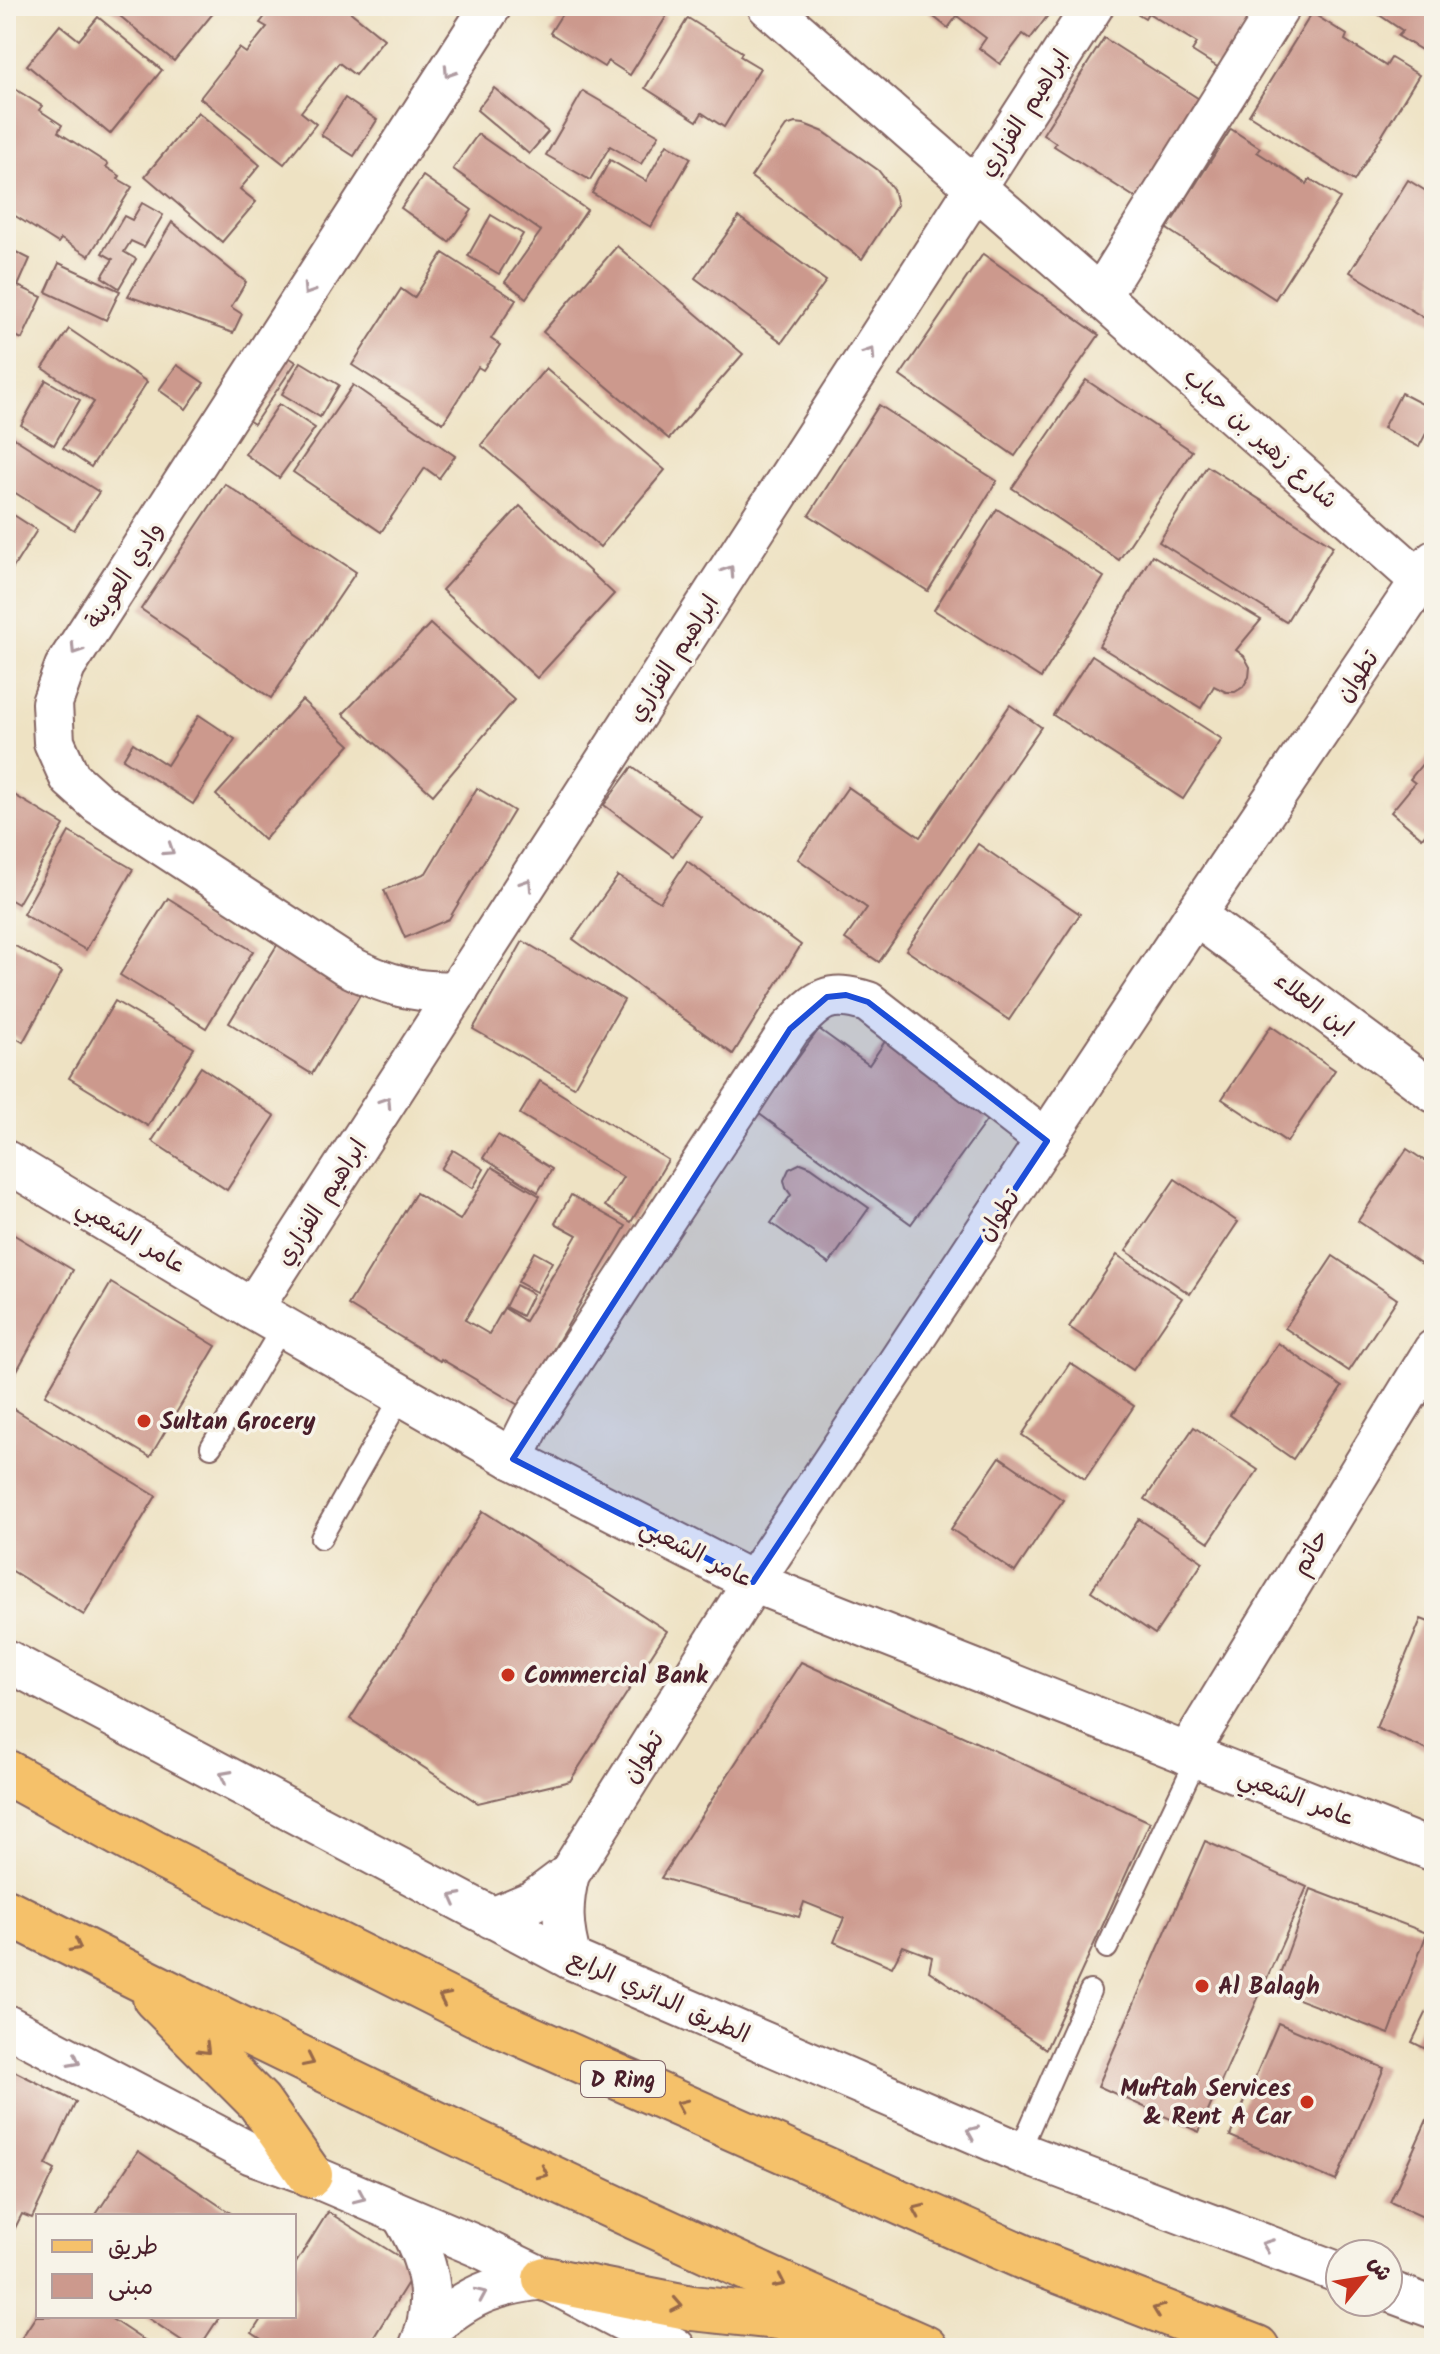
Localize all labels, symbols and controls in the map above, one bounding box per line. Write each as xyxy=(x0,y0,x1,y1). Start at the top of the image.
street label: ابراهيم الفزاري xyxy=(969,42,1081,185)
one-way arrow xyxy=(444,63,459,77)
one-way arrow xyxy=(303,281,318,296)
one-way arrow xyxy=(860,347,875,362)
street label: شارع زهير بن حباب xyxy=(1174,359,1346,519)
street label: وادي العوينة xyxy=(76,514,175,637)
one-way arrow xyxy=(719,566,734,580)
street label: ابراهيم الفزاري xyxy=(618,587,730,730)
one-way arrow xyxy=(71,641,86,655)
street label: تطوان xyxy=(1326,642,1391,711)
one-way arrow xyxy=(160,840,175,855)
one-way arrow xyxy=(518,878,533,893)
street label: ابن العلاء xyxy=(1265,962,1361,1048)
one-way arrow xyxy=(376,1096,391,1111)
street label: ابراهيم الفزاري xyxy=(266,1131,378,1274)
street label: تطوان xyxy=(967,1181,1032,1250)
street label: عامر الشعبي xyxy=(68,1189,194,1286)
place label: Sultan Grocery xyxy=(160,1403,316,1442)
marker: Sultan Grocery xyxy=(135,1412,153,1430)
street label: عامر الشعبي xyxy=(632,1509,760,1600)
street label: حاتم xyxy=(1282,1522,1340,1583)
place label: Commercial Bank xyxy=(524,1657,709,1696)
marker: Commercial Bank xyxy=(499,1666,517,1684)
street label: تطوان xyxy=(613,1723,676,1792)
street label: عامر الشعبي xyxy=(1232,1758,1361,1839)
one-way arrow xyxy=(219,1771,233,1786)
one-way arrow xyxy=(448,1893,463,1908)
one-way arrow xyxy=(67,1937,82,1952)
street label: الطريق الدائري الرابع xyxy=(561,1940,756,2055)
place label: Al Balagh xyxy=(1218,1968,1320,2007)
marker: Al Balagh xyxy=(1193,1977,1211,1995)
one-way arrow xyxy=(437,1992,452,2008)
one-way arrow xyxy=(196,2040,210,2054)
one-way arrow xyxy=(300,2051,315,2067)
one-way arrow xyxy=(67,2052,81,2067)
road number: D Ring xyxy=(581,2061,665,2097)
place label: Muftah Services & Rent A Car xyxy=(1120,2070,1292,2137)
marker: Muftah Services & Rent A Car xyxy=(1298,2093,1316,2111)
one-way arrow xyxy=(674,2099,689,2115)
one-way arrow xyxy=(966,2125,980,2141)
one-way arrow xyxy=(535,2163,550,2179)
one-way arrow xyxy=(352,2187,366,2203)
one-way arrow xyxy=(912,2204,926,2220)
legend xyxy=(36,2214,296,2318)
text: طريق xyxy=(108,2228,158,2267)
one-way arrow xyxy=(1261,2238,1275,2255)
north arrow xyxy=(1324,2238,1404,2318)
text: ش xyxy=(1358,2250,1400,2288)
text: مبنى xyxy=(108,2268,153,2307)
one-way arrow xyxy=(771,2272,786,2288)
one-way arrow xyxy=(472,2288,487,2304)
one-way arrow xyxy=(670,2296,683,2313)
one-way arrow xyxy=(1152,2303,1166,2320)

